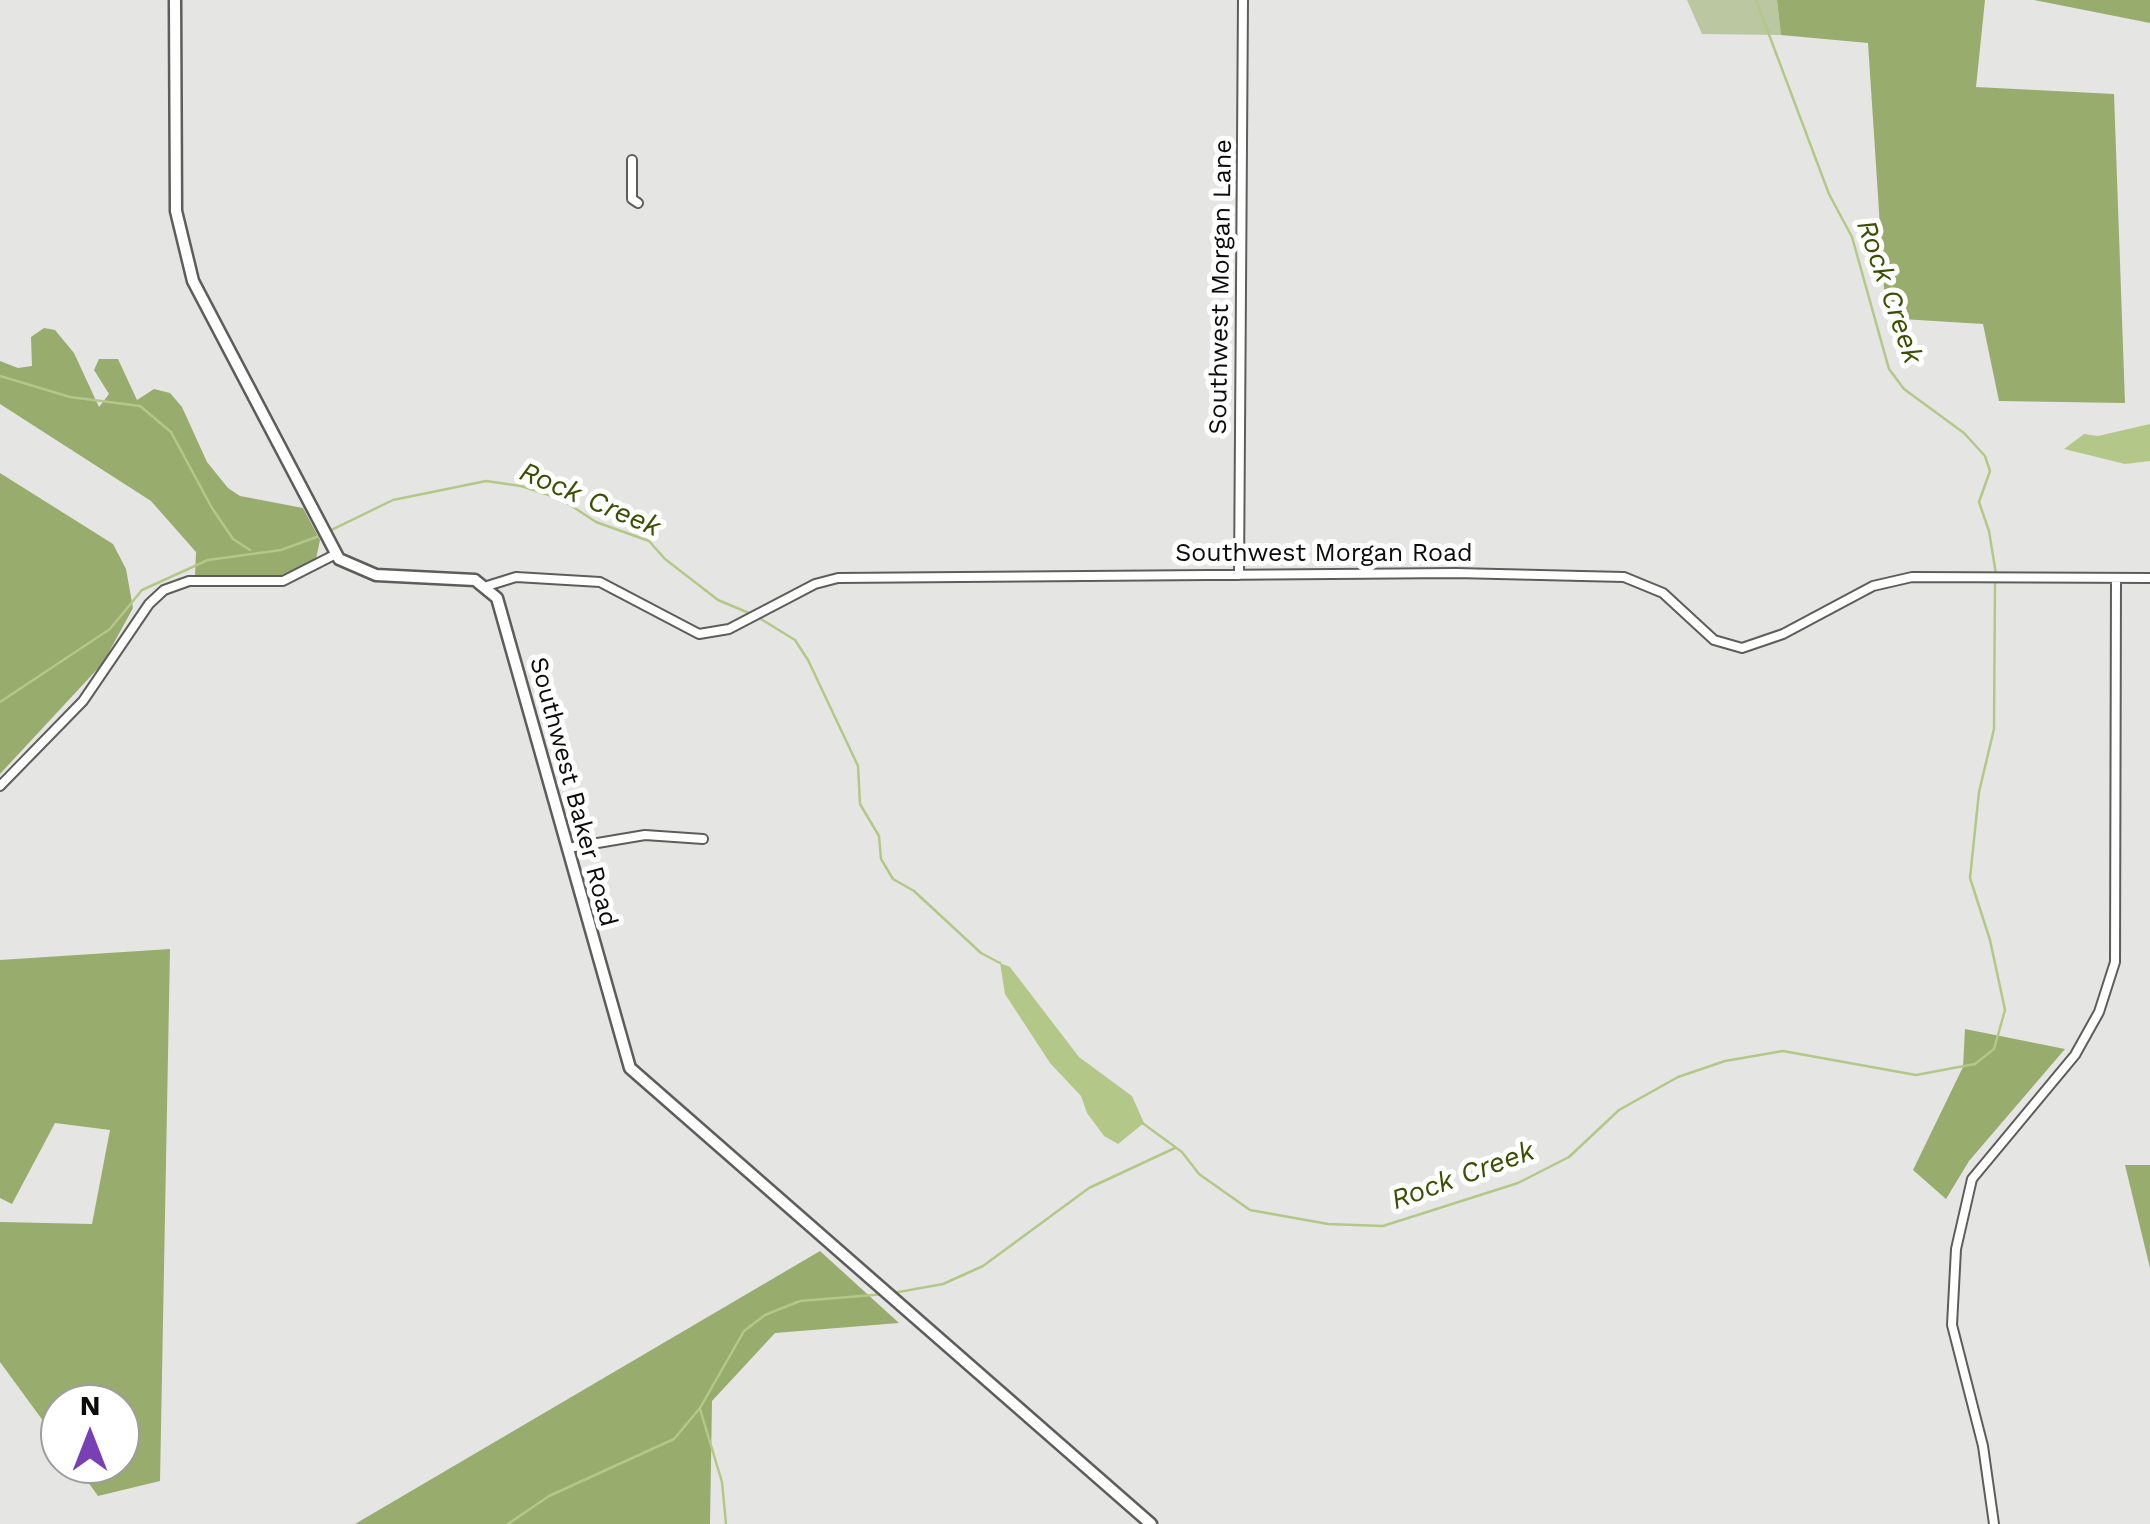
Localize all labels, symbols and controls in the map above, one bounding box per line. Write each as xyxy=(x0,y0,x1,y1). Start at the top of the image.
street label: Southwest Morgan Lane xyxy=(1203,139,1239,435)
water label: Rock Creek xyxy=(1849,216,1929,368)
water label: Rock Creek xyxy=(514,455,666,545)
street label: Southwest Morgan Road xyxy=(1175,539,1473,569)
street label: Southwest Baker Road xyxy=(523,654,623,930)
water label: Rock Creek xyxy=(1387,1135,1539,1217)
north arrow xyxy=(40,1384,140,1484)
text: N xyxy=(80,1389,100,1422)

